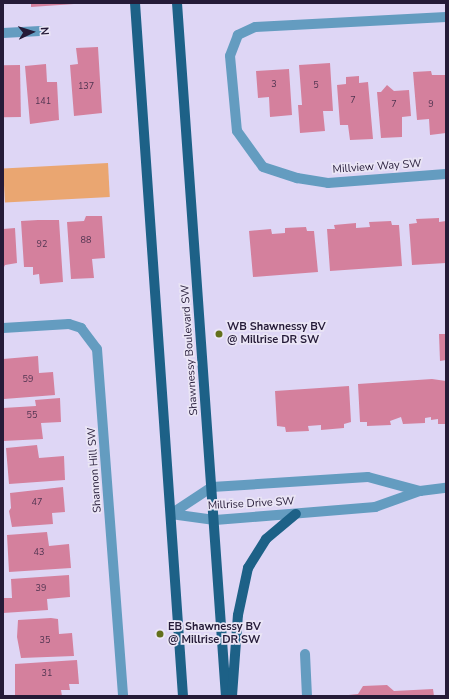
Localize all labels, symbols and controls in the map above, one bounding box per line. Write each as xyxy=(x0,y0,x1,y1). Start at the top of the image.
north arrow xyxy=(12,12,52,52)
text: N xyxy=(37,26,52,36)
house number: 3 xyxy=(271,79,277,89)
house number: 5 xyxy=(313,80,319,90)
house number: 137 xyxy=(78,81,94,91)
house number: 7 xyxy=(350,95,356,105)
house number: 141 xyxy=(35,96,51,106)
house number: 7 xyxy=(391,99,397,109)
house number: 9 xyxy=(428,99,434,109)
street label: Millview Way SW xyxy=(332,157,422,177)
house number: 88 xyxy=(81,235,91,245)
house number: 92 xyxy=(37,239,47,249)
street label: Shawnessy Boulevard SW xyxy=(179,284,201,416)
place label: WB Shawnessy BV @ Millrise DR SW xyxy=(227,321,326,347)
marker: WB Shawnessy BV @ Millrise DR SW xyxy=(214,329,224,339)
house number: 59 xyxy=(23,374,33,384)
house number: 55 xyxy=(27,410,37,420)
street label: Shannon Hill SW xyxy=(85,427,105,513)
street label: Millrise Drive SW xyxy=(207,495,295,513)
house number: 47 xyxy=(32,497,42,507)
house number: 43 xyxy=(34,547,44,557)
house number: 39 xyxy=(36,583,46,593)
place label: EB Shawnessy BV @ Millrise DR SW xyxy=(168,621,261,647)
marker: EB Shawnessy BV @ Millrise DR SW xyxy=(155,629,165,639)
house number: 35 xyxy=(40,635,50,645)
house number: 31 xyxy=(42,668,52,678)

